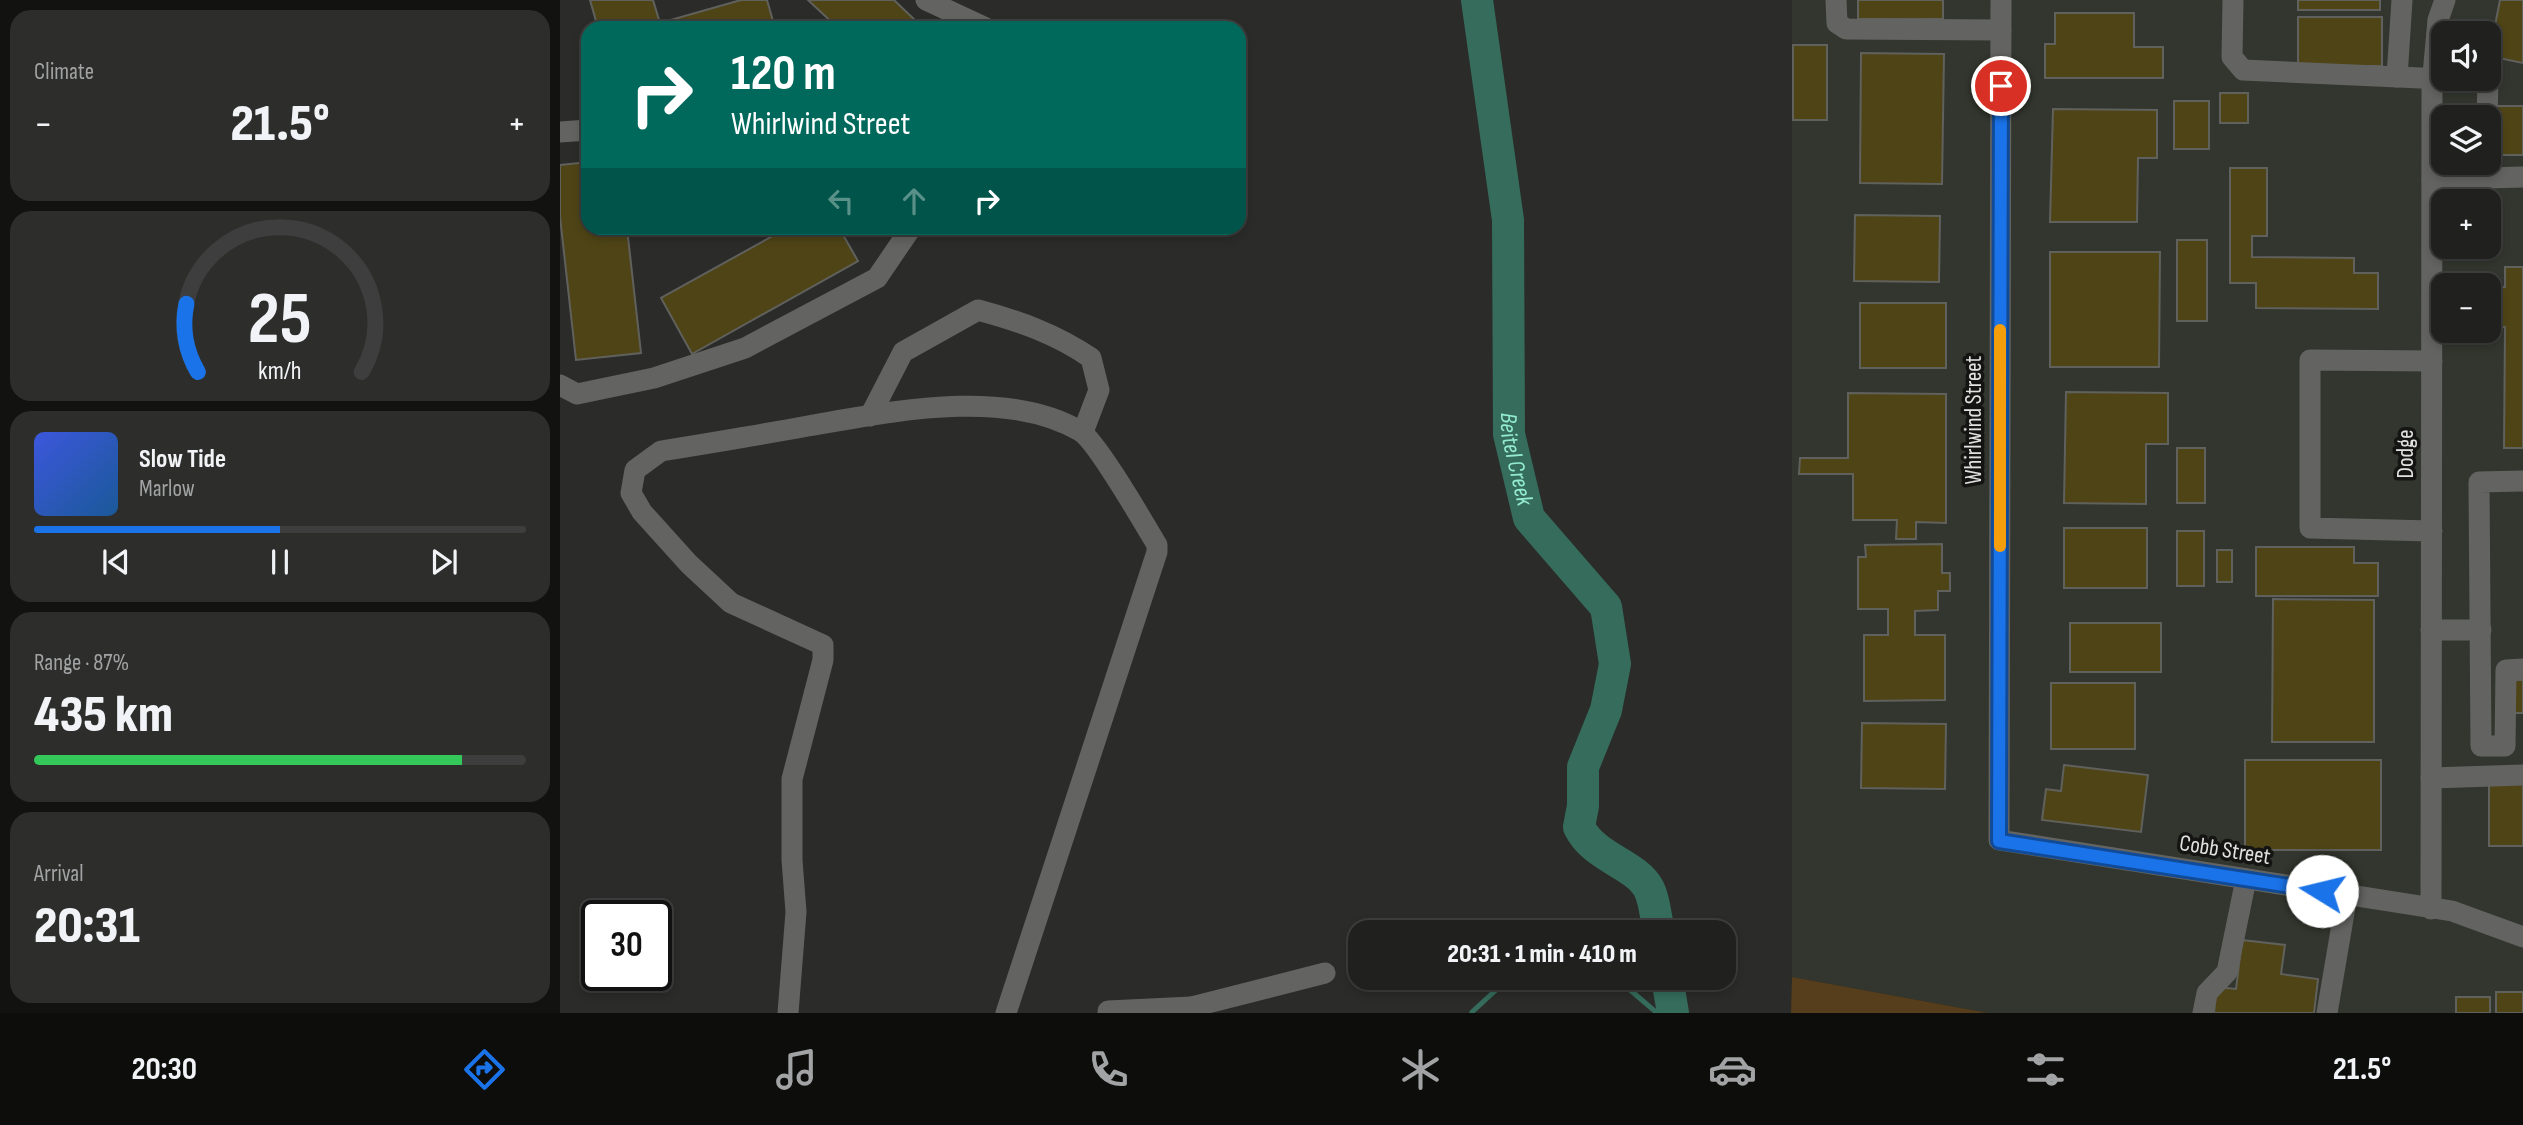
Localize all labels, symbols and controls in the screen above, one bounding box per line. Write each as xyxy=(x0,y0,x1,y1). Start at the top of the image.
map controls xyxy=(2431,21,2501,343)
button: sound xyxy=(2431,21,2501,91)
text: 120 m xyxy=(731,45,836,104)
icon: right xyxy=(616,49,707,140)
pin xyxy=(1971,56,2031,116)
text: Climate xyxy=(34,58,94,86)
icon: arrive xyxy=(1982,67,2020,105)
text: 21.5° xyxy=(230,93,330,156)
text: − xyxy=(34,102,53,147)
text: + xyxy=(507,102,526,147)
text: Whirlwind Street xyxy=(731,105,910,144)
button: layers xyxy=(2431,105,2501,175)
icon: left xyxy=(822,182,860,220)
icon: ahead xyxy=(895,182,933,220)
icon: right xyxy=(968,182,1006,220)
button: + xyxy=(2431,189,2501,259)
button: − xyxy=(2431,273,2501,343)
text: 25 xyxy=(248,276,312,364)
text: km/h xyxy=(258,356,302,387)
street label: Whirlwind Street xyxy=(1960,356,1988,484)
water label: Beitel Creek xyxy=(1494,413,1540,509)
street label: Dodge xyxy=(2392,430,2420,478)
text: Slow Tide xyxy=(139,444,226,475)
text: Marlow xyxy=(139,475,195,503)
icon: previous xyxy=(97,543,135,581)
icon: pause xyxy=(261,543,299,581)
icon: next xyxy=(425,543,463,581)
text: Range · 87% xyxy=(34,649,129,677)
text: 435 km xyxy=(34,684,173,747)
street label: Cobb Street xyxy=(2177,829,2273,871)
position arrow xyxy=(2285,854,2359,928)
text: Arrival xyxy=(34,860,83,888)
text: 20:31 xyxy=(34,895,140,958)
speed limit sign: 30 xyxy=(581,900,672,991)
text: 20:31 · 1 min · 410 m xyxy=(1447,939,1637,970)
icon: directions xyxy=(460,1045,509,1094)
icon: music xyxy=(772,1045,821,1094)
icon: phone xyxy=(1084,1045,1133,1094)
icon: climate xyxy=(1396,1045,1445,1094)
icon: car xyxy=(1708,1045,1757,1094)
icon: filters xyxy=(2021,1045,2070,1094)
text: 20:30 xyxy=(132,1050,197,1089)
text: 21.5° xyxy=(2333,1050,2391,1089)

